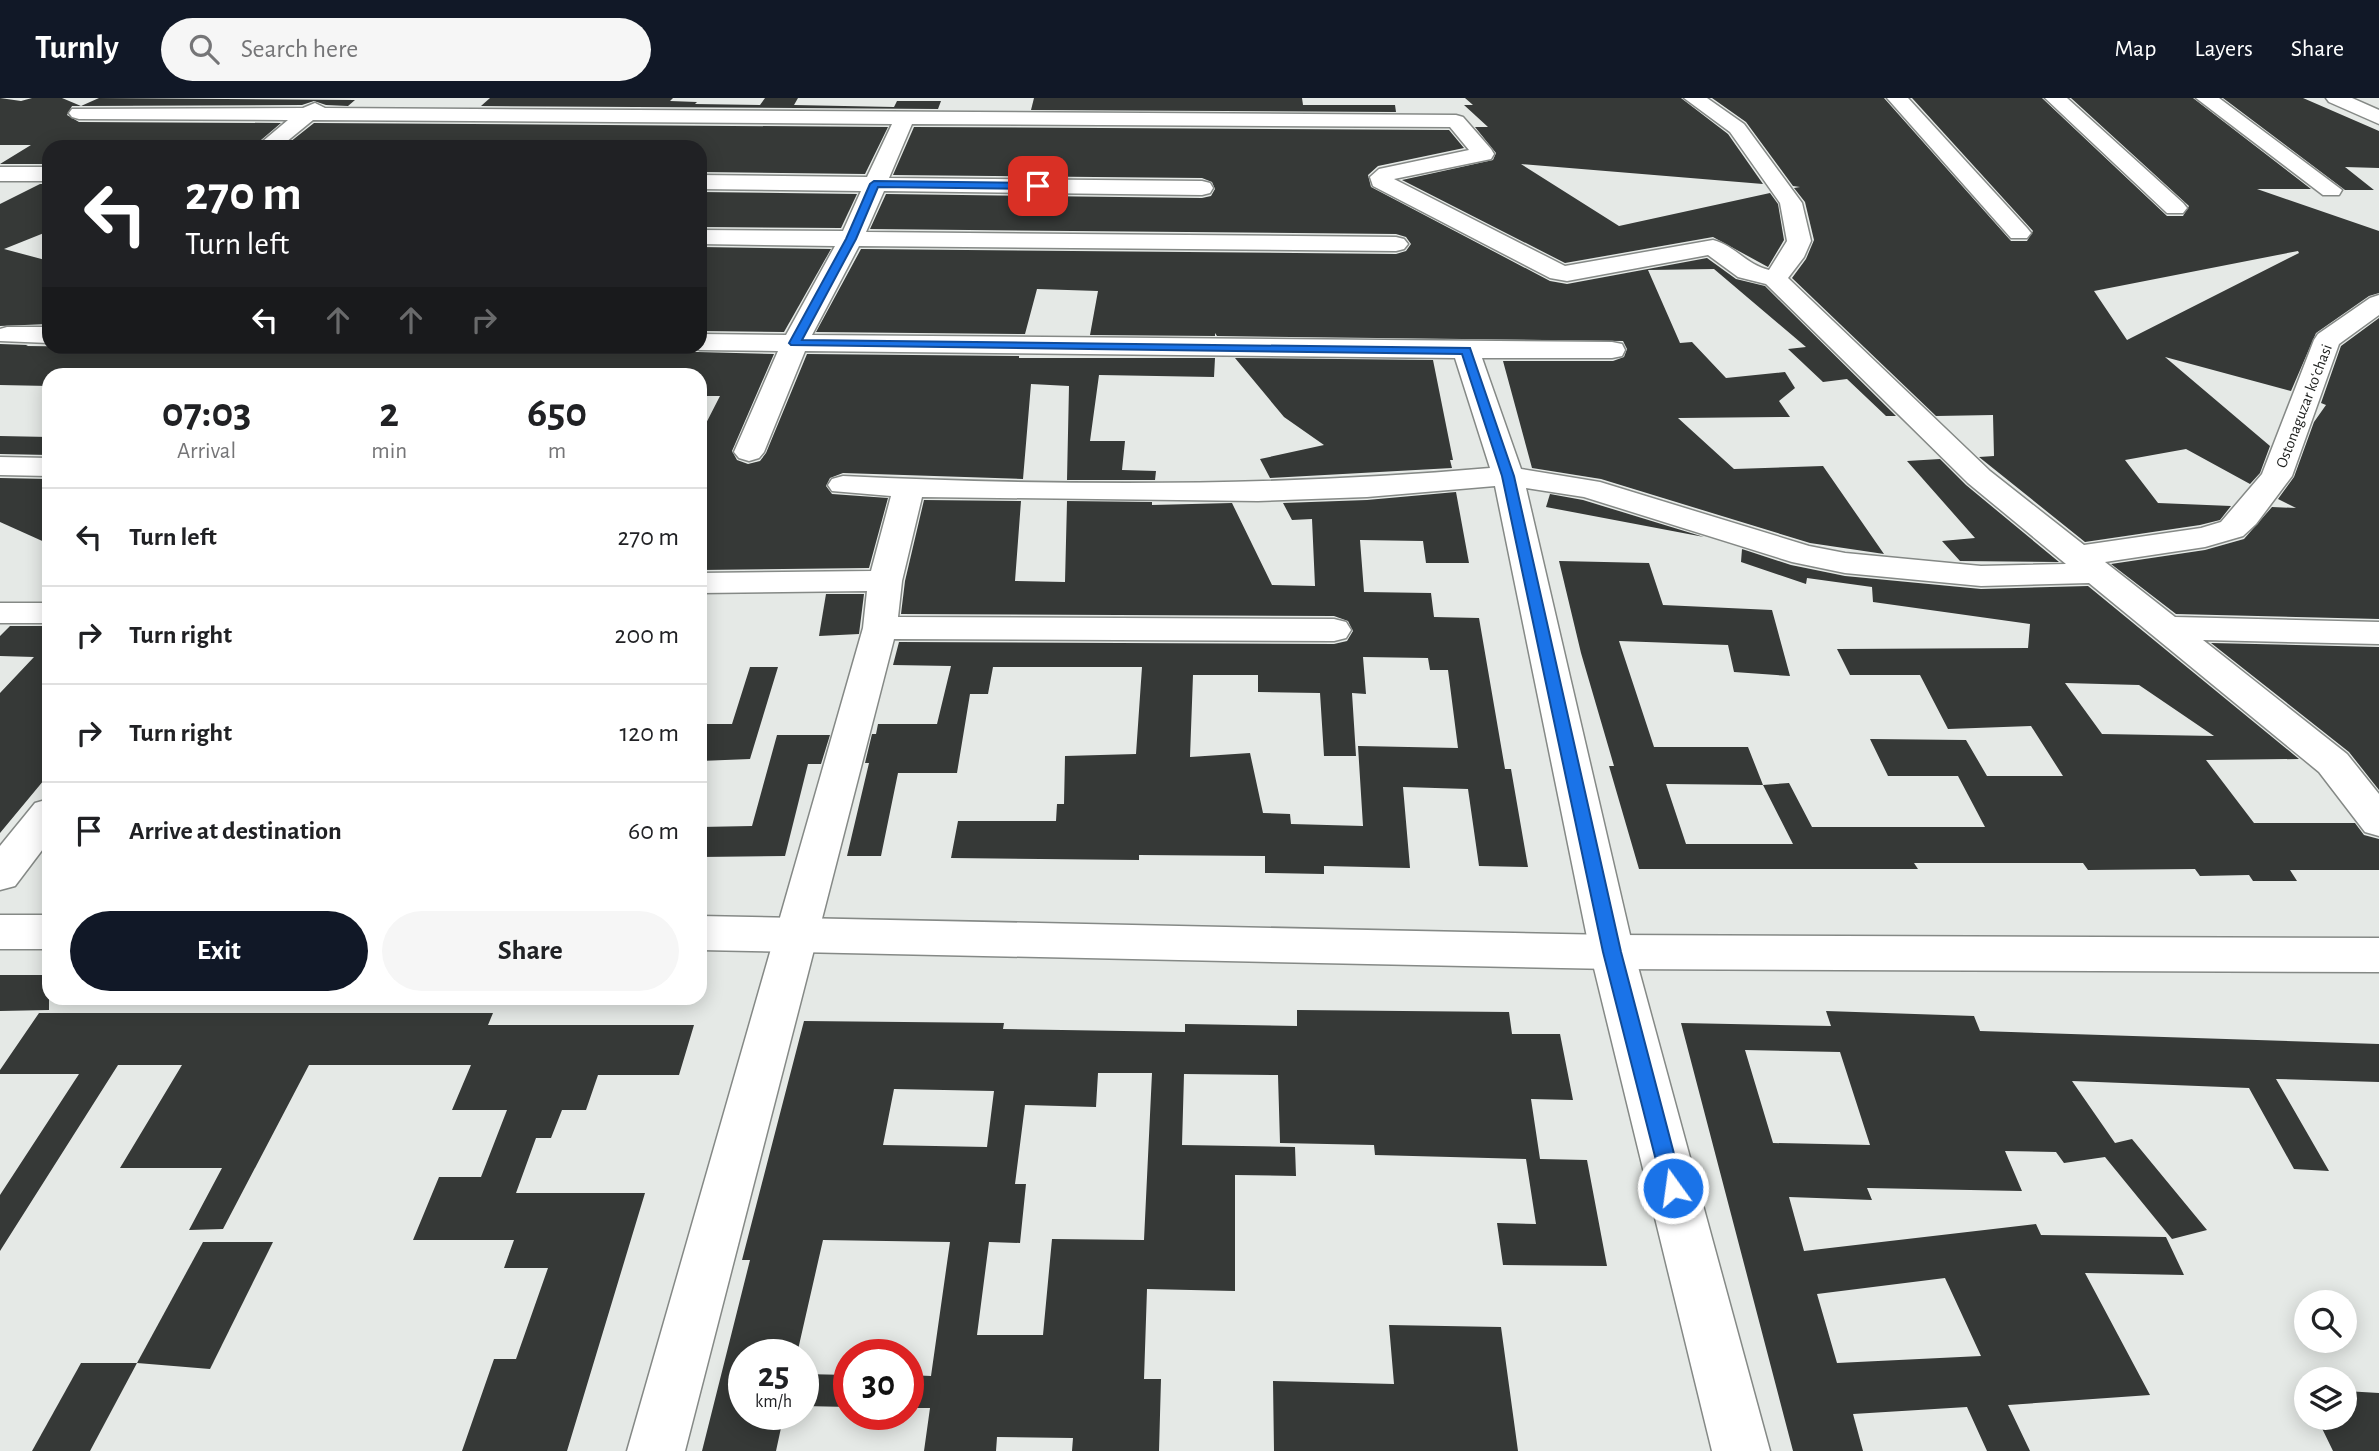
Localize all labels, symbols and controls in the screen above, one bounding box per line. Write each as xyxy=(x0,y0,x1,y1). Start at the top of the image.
search box xyxy=(161,18,651,81)
icon: search xyxy=(185,30,223,68)
text: Turnly xyxy=(35,32,119,65)
text: Search here xyxy=(241,36,358,62)
text: Map xyxy=(2114,37,2156,61)
text: Layers xyxy=(2194,37,2253,61)
text: Share xyxy=(2291,37,2344,61)
pin xyxy=(1008,156,1068,216)
icon: arrive xyxy=(1019,167,1057,205)
icon: left xyxy=(70,168,161,259)
text: 270 m xyxy=(185,170,302,219)
text: Turn left xyxy=(185,228,289,260)
icon: left xyxy=(246,301,284,339)
icon: ahead xyxy=(319,301,357,339)
icon: ahead xyxy=(392,301,430,339)
icon: right xyxy=(465,301,503,339)
street label: Ostonaguzar koʻchasi xyxy=(2273,342,2335,470)
text: 07:03 xyxy=(162,392,251,434)
text: 2 xyxy=(379,392,399,434)
text: 650 xyxy=(527,392,587,434)
text: Arrival xyxy=(177,440,236,463)
text: min xyxy=(371,440,407,463)
text: m xyxy=(548,440,566,463)
icon: left xyxy=(70,518,108,556)
text: Turn left xyxy=(129,524,217,550)
text: 270 m xyxy=(618,524,679,550)
icon: right xyxy=(70,616,108,654)
text: Turn right xyxy=(129,622,232,648)
text: 200 m xyxy=(615,622,679,648)
icon: right xyxy=(70,714,108,752)
text: Turn right xyxy=(129,720,232,746)
text: 120 m xyxy=(619,720,679,746)
icon: arrive xyxy=(70,812,108,850)
text: Arrive at destination xyxy=(129,818,342,844)
text: 60 m xyxy=(628,818,679,844)
button: Exit xyxy=(70,911,368,991)
button: Share xyxy=(382,911,679,991)
position arrow xyxy=(1636,1151,1710,1225)
map controls xyxy=(2294,1290,2357,1430)
button: search xyxy=(2294,1290,2357,1353)
speed limit sign: 30 xyxy=(833,1339,924,1430)
text: 25 xyxy=(758,1358,789,1393)
button: layers xyxy=(2294,1367,2357,1430)
text: km/h xyxy=(755,1393,792,1411)

